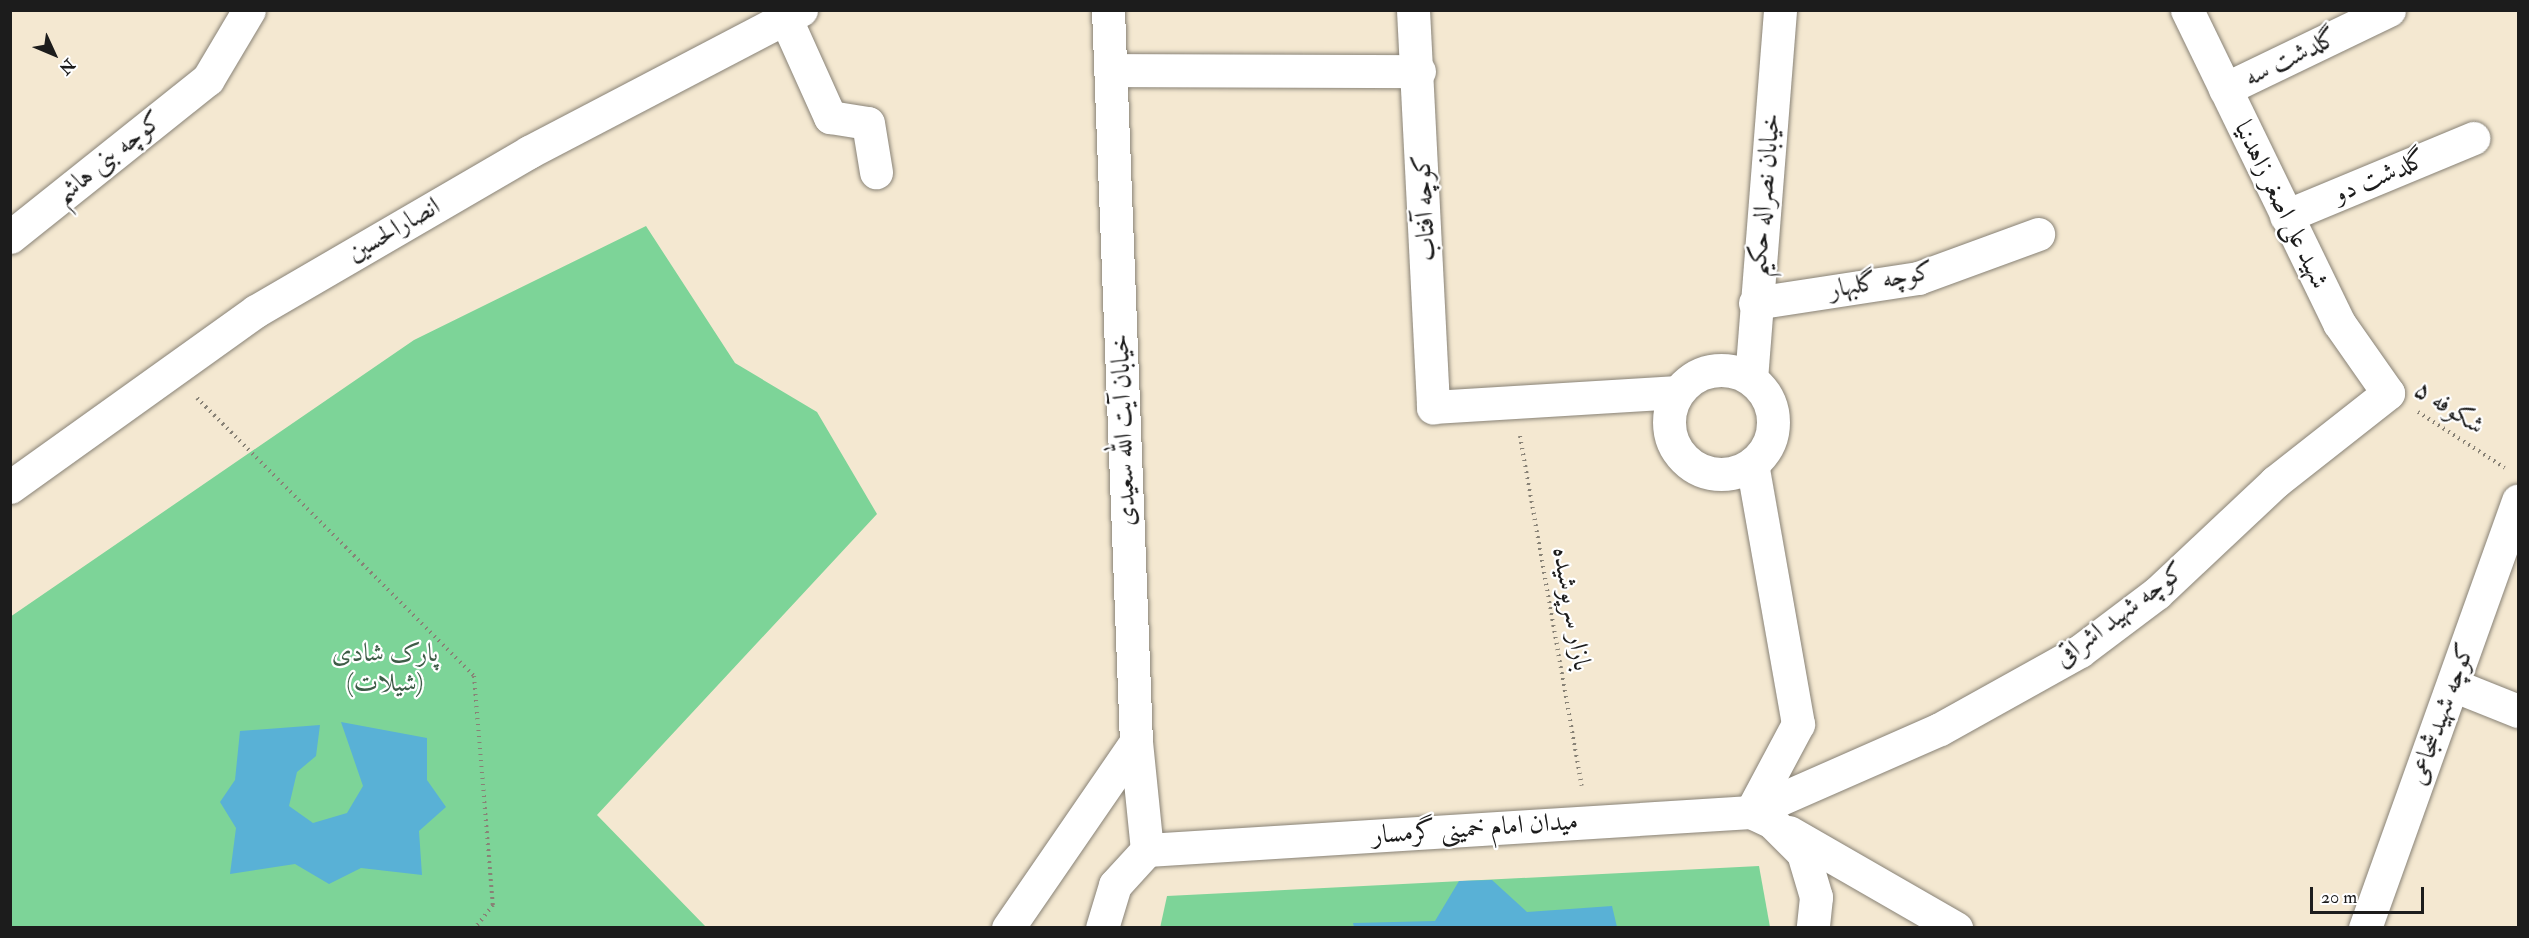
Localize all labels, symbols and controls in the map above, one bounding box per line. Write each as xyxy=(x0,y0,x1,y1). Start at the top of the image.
street label: گلدشت سه xyxy=(2239,22,2343,94)
north arrow xyxy=(24,24,84,84)
text: N xyxy=(55,54,79,79)
street label: کوچه بنی هاشم xyxy=(48,105,170,211)
street label: خیابان نصراله حکیم xyxy=(1742,112,1788,278)
street label: شهید علی اصغر زاهدنیا xyxy=(2227,116,2335,294)
street label: گلدشت دو xyxy=(2329,144,2431,210)
street label: کوچه آفتاب xyxy=(1407,154,1443,262)
street label: انصارالحسین xyxy=(342,191,446,269)
street label: کوچه گلبهار xyxy=(1826,256,1936,306)
street label: خیابان آیت الله سعیدی xyxy=(1105,333,1143,527)
street label: شکوفه ۵ xyxy=(2408,374,2490,442)
street label: بازار سرپوشیده xyxy=(1545,545,1597,673)
street label: کوچه شهید اشراقی xyxy=(2049,556,2191,674)
park label: پارک شادی (شیلات) xyxy=(332,638,438,700)
street label: کوچه شهیدشجاعی xyxy=(2402,639,2482,789)
street label: میدان امام خمینی گرمسار xyxy=(1371,806,1579,852)
scale bar xyxy=(2313,875,2427,913)
text: 20 m xyxy=(2321,886,2357,909)

